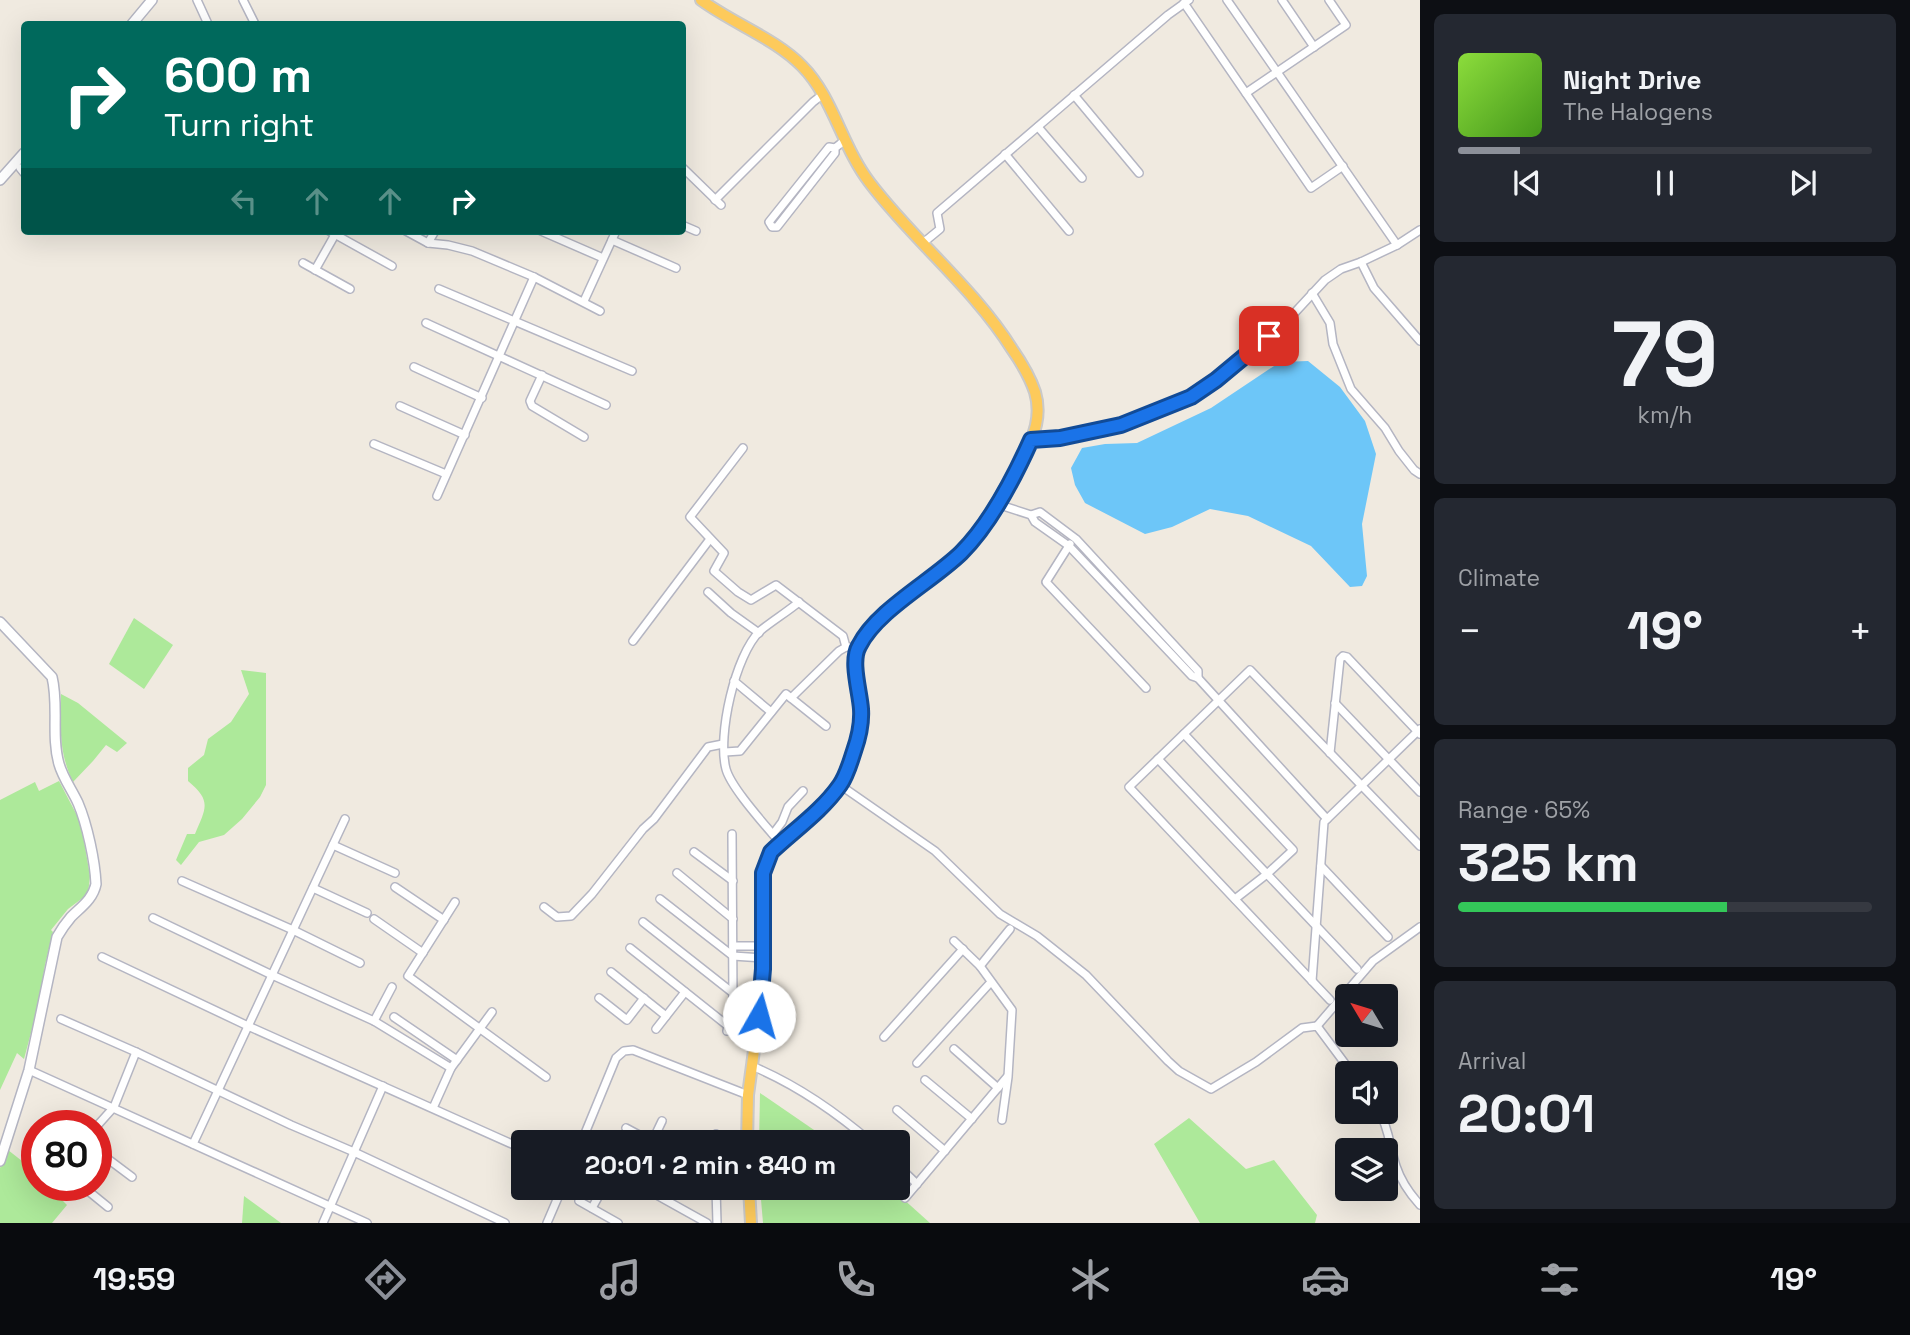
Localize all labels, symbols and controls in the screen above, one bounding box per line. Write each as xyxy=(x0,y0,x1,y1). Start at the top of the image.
text: 600 m xyxy=(164,44,312,106)
icon: right xyxy=(49,49,140,140)
text: Night Drive xyxy=(1563,63,1701,97)
text: The Halogens xyxy=(1563,97,1713,127)
text: Turn right xyxy=(164,105,314,145)
icon: previous xyxy=(1508,164,1546,202)
icon: pause xyxy=(1646,164,1684,202)
icon: next xyxy=(1784,164,1822,202)
icon: left xyxy=(225,182,263,220)
icon: ahead xyxy=(298,182,336,220)
icon: ahead xyxy=(371,182,409,220)
icon: right xyxy=(444,182,482,220)
text: 79 xyxy=(1612,296,1718,413)
pin xyxy=(1239,306,1299,366)
icon: arrive xyxy=(1250,317,1288,355)
text: km/h xyxy=(1638,400,1692,430)
text: Climate xyxy=(1458,563,1540,593)
text: 19° xyxy=(1627,598,1703,664)
text: − xyxy=(1458,607,1482,655)
text: + xyxy=(1848,607,1872,655)
text: Range · 65% xyxy=(1458,795,1590,825)
text: 325 km xyxy=(1458,830,1639,896)
position arrow xyxy=(722,979,796,1053)
north arrow xyxy=(1335,984,1398,1046)
map controls xyxy=(1335,984,1398,1201)
text: Arrival xyxy=(1458,1046,1526,1076)
button: sound xyxy=(1335,1061,1398,1124)
text: 20:01 xyxy=(1458,1081,1595,1147)
speed limit sign: 80 xyxy=(21,1110,112,1201)
button: layers xyxy=(1335,1138,1398,1201)
text: 20:01 · 2 min · 840 m xyxy=(585,1148,836,1182)
icon: directions xyxy=(361,1255,410,1304)
icon: music xyxy=(596,1255,645,1304)
icon: phone xyxy=(831,1255,880,1304)
icon: climate xyxy=(1066,1255,1115,1304)
icon: car xyxy=(1301,1255,1350,1304)
icon: filters xyxy=(1535,1255,1584,1304)
text: 19:59 xyxy=(93,1259,176,1299)
text: 19° xyxy=(1770,1259,1817,1299)

